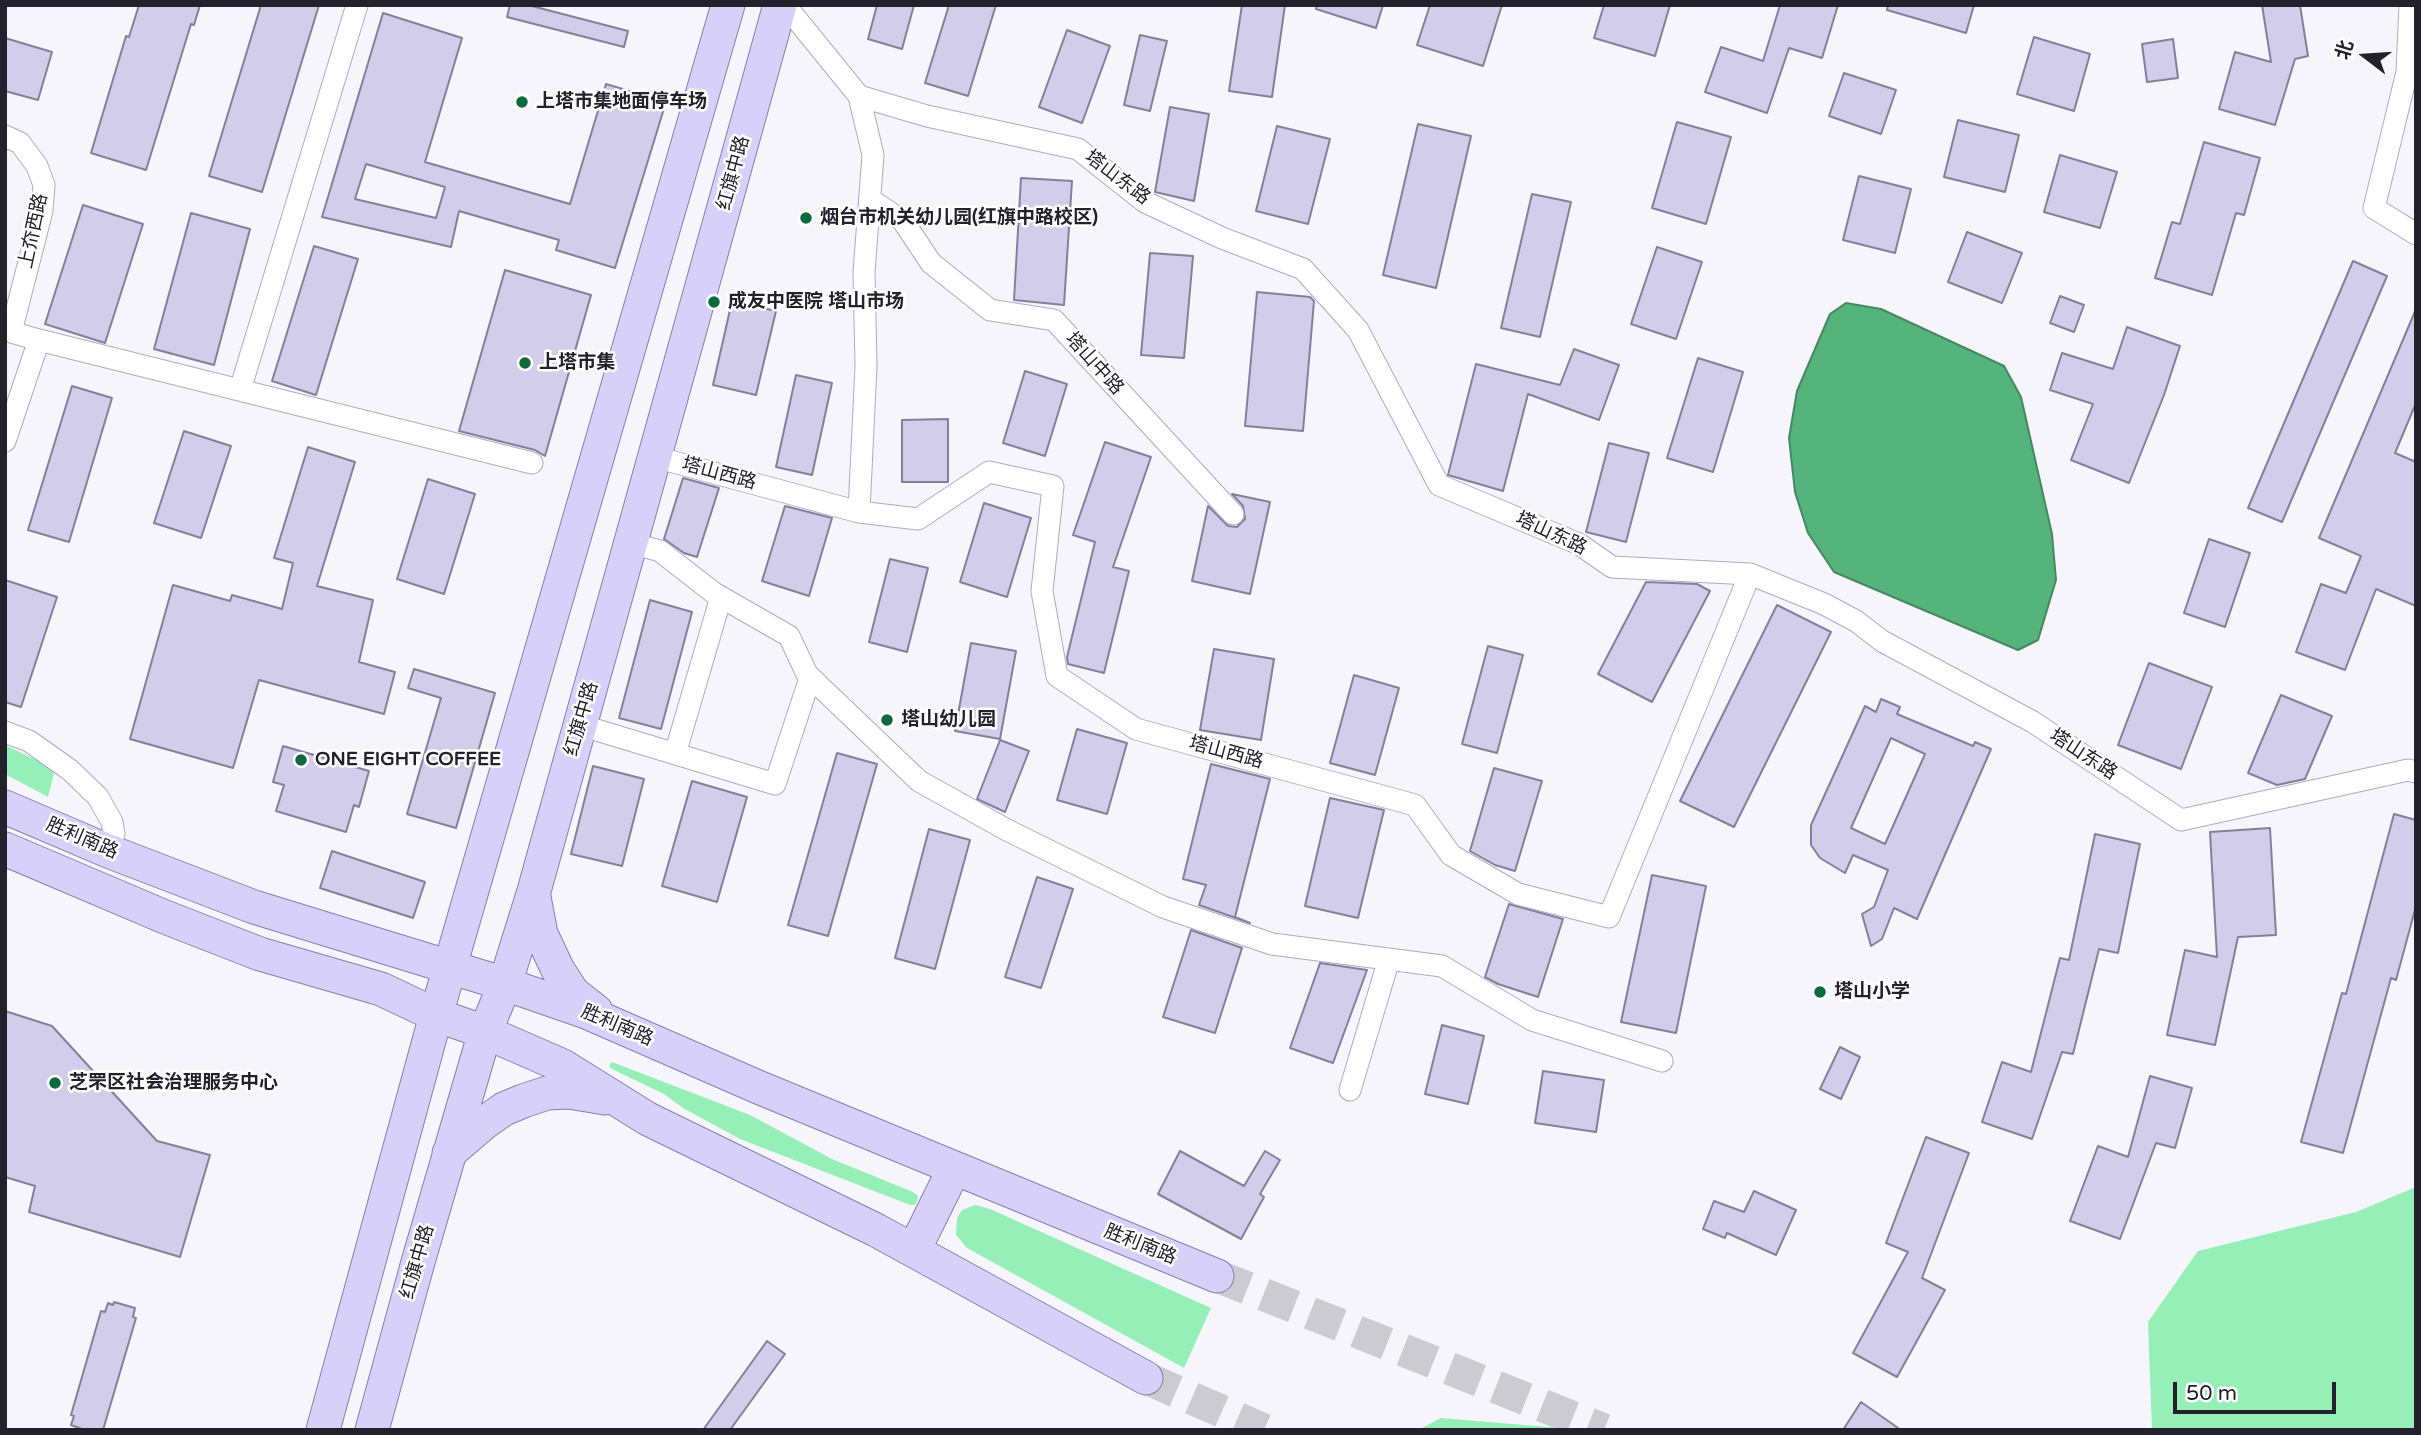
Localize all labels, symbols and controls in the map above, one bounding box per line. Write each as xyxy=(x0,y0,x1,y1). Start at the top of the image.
north arrow xyxy=(2330,21,2400,91)
text: 北 xyxy=(2332,38,2358,62)
place label: 上塔市集地面停车场 xyxy=(536,91,707,113)
marker: 上塔市集地面停车场 xyxy=(514,94,530,110)
street label: 红旗中路 xyxy=(713,133,755,213)
street label: 塔山东路 xyxy=(1080,146,1154,210)
street label: 上夼西路 xyxy=(15,191,53,271)
place label: 烟台市机关幼儿园(红旗中路校区) xyxy=(820,207,1098,229)
marker: 烟台市机关幼儿园(红旗中路校区) xyxy=(798,210,814,226)
place label: 成友中医院 塔山市场 xyxy=(728,291,904,313)
marker: 成友中医院 塔山市场 xyxy=(706,294,722,310)
street label: 塔山中路 xyxy=(1060,328,1128,400)
place label: 上塔市集 xyxy=(539,352,615,374)
marker: 上塔市集 xyxy=(517,355,533,371)
street label: 塔山西路 xyxy=(679,453,759,495)
street label: 塔山东路 xyxy=(1512,508,1590,560)
street label: 红旗中路 xyxy=(561,679,603,759)
place label: 塔山幼儿园 xyxy=(901,709,996,731)
marker: 塔山幼儿园 xyxy=(879,712,895,728)
street label: 塔山东路 xyxy=(2045,725,2121,785)
street label: 塔山西路 xyxy=(1186,732,1266,774)
place label: ONE EIGHT COFFEE xyxy=(315,749,501,771)
marker: ONE EIGHT COFFEE xyxy=(293,752,309,768)
street label: 胜利南路 xyxy=(43,814,121,864)
place label: 塔山小学 xyxy=(1834,981,1910,1003)
marker: 塔山小学 xyxy=(1812,984,1828,1000)
street label: 胜利南路 xyxy=(578,1001,656,1051)
place label: 芝罘区社会治理服务中心 xyxy=(69,1072,278,1094)
marker: 芝罘区社会治理服务中心 xyxy=(47,1075,63,1091)
street label: 胜利南路 xyxy=(1100,1220,1180,1270)
street label: 红旗中路 xyxy=(397,1222,439,1302)
scale bar xyxy=(2176,1368,2339,1412)
text: 50 m xyxy=(2186,1381,2237,1406)

